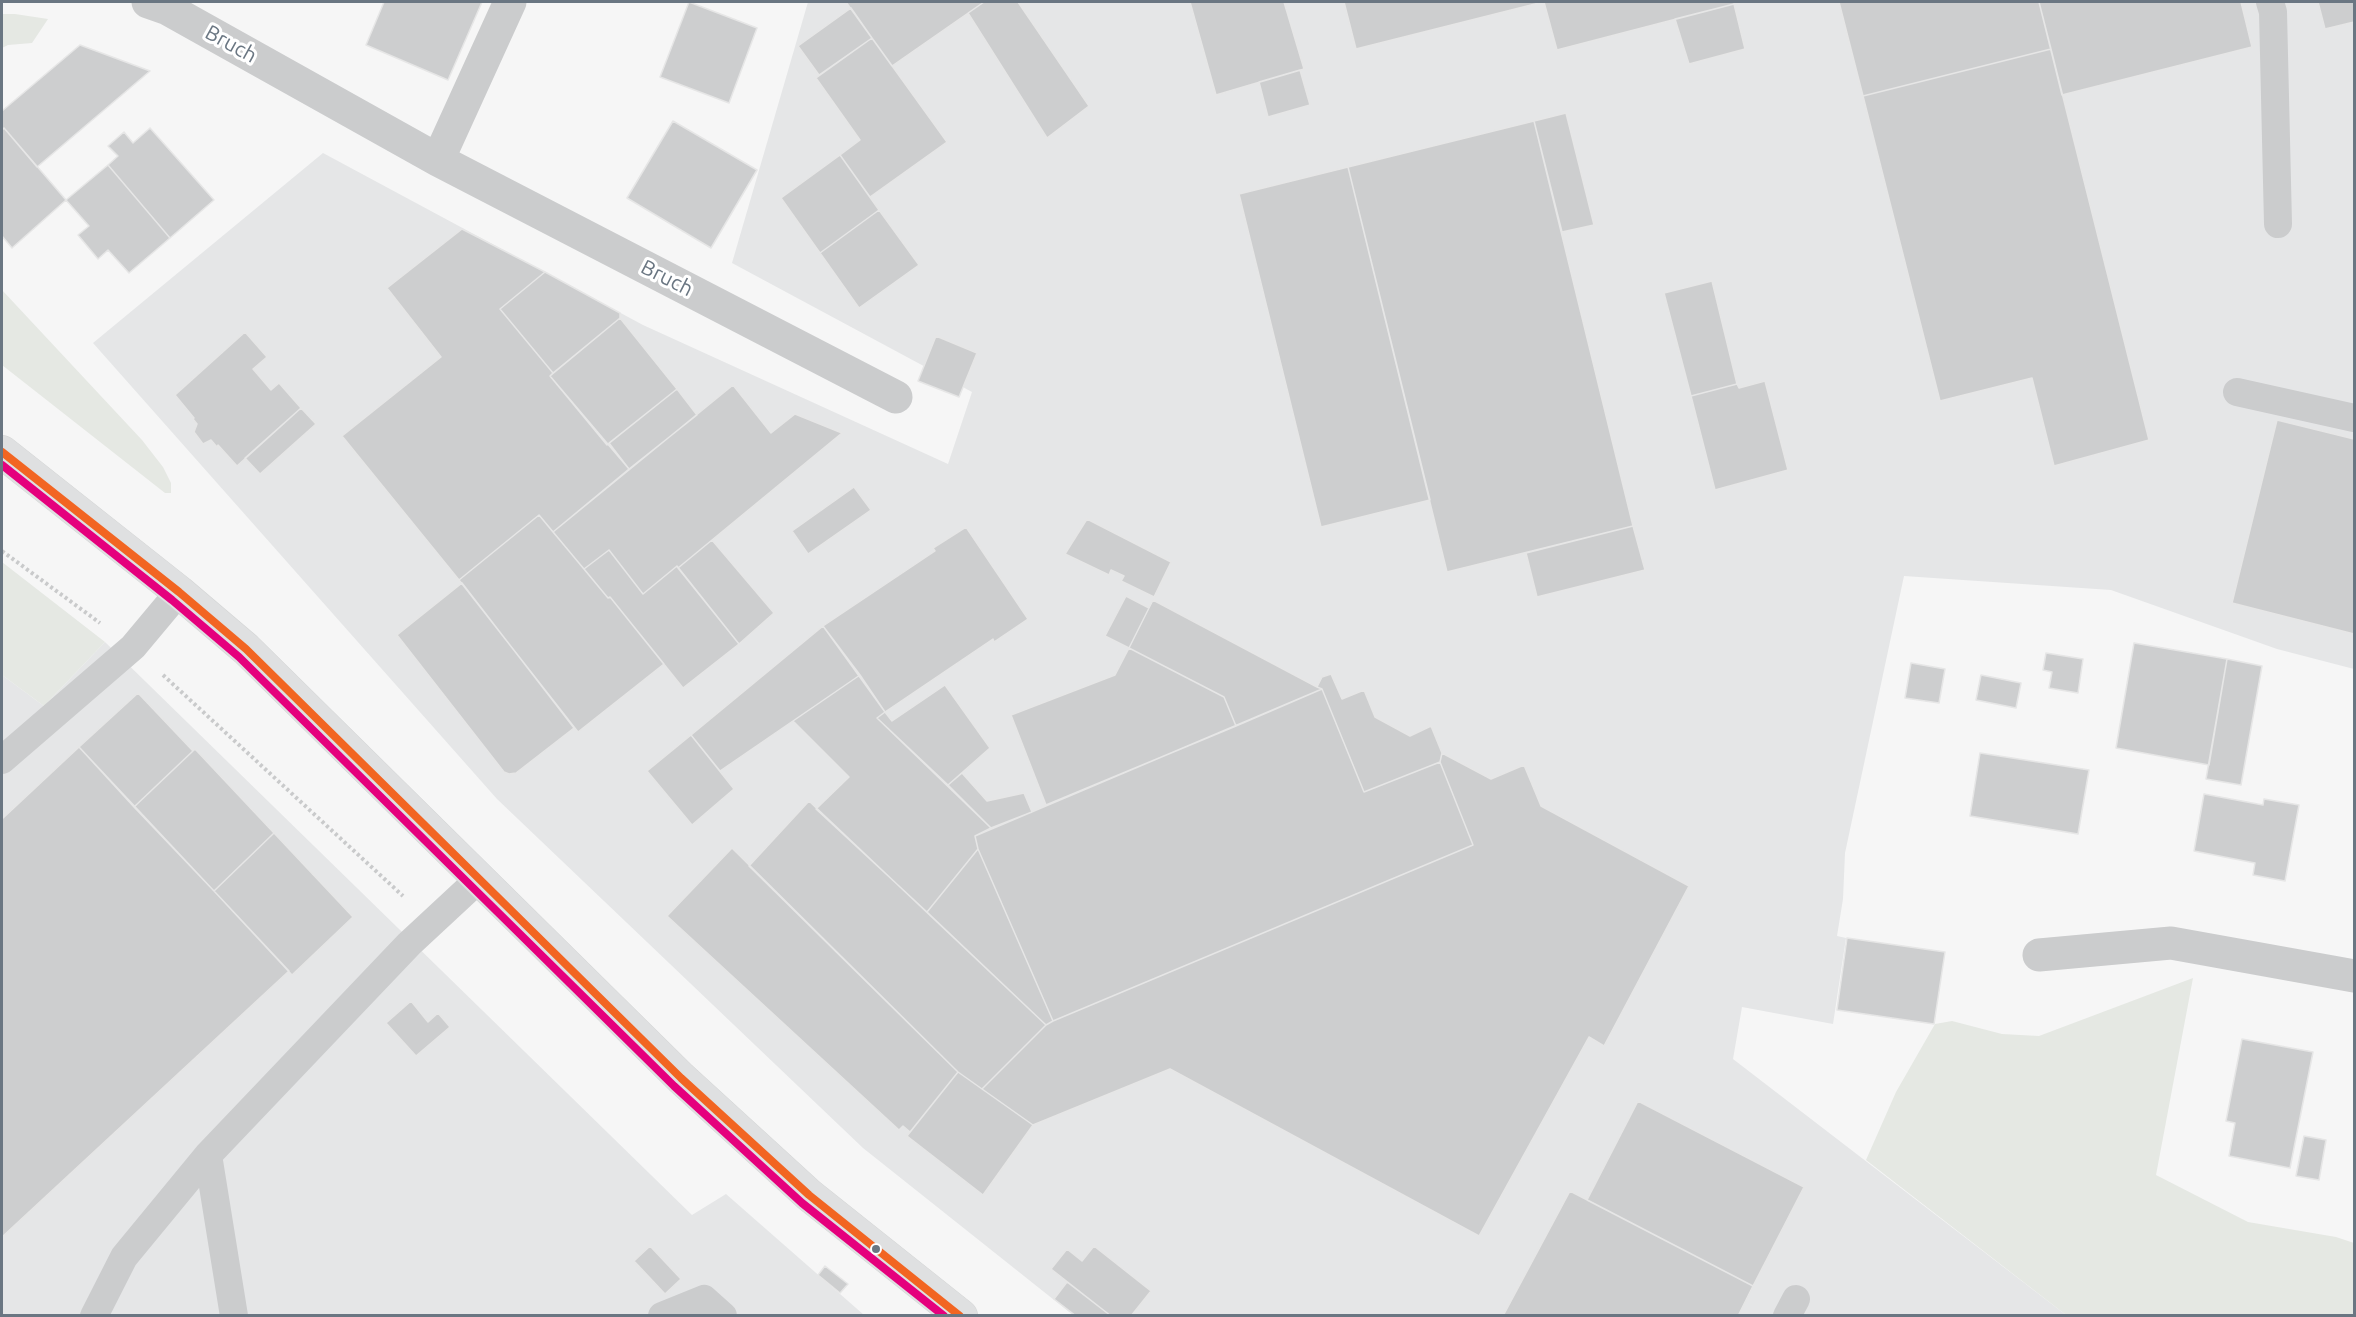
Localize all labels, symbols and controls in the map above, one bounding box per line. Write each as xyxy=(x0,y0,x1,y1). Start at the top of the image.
street label: Bruch xyxy=(201,20,261,68)
street label: Bruch xyxy=(637,254,697,302)
unlabelled marker xyxy=(870,1243,882,1255)

